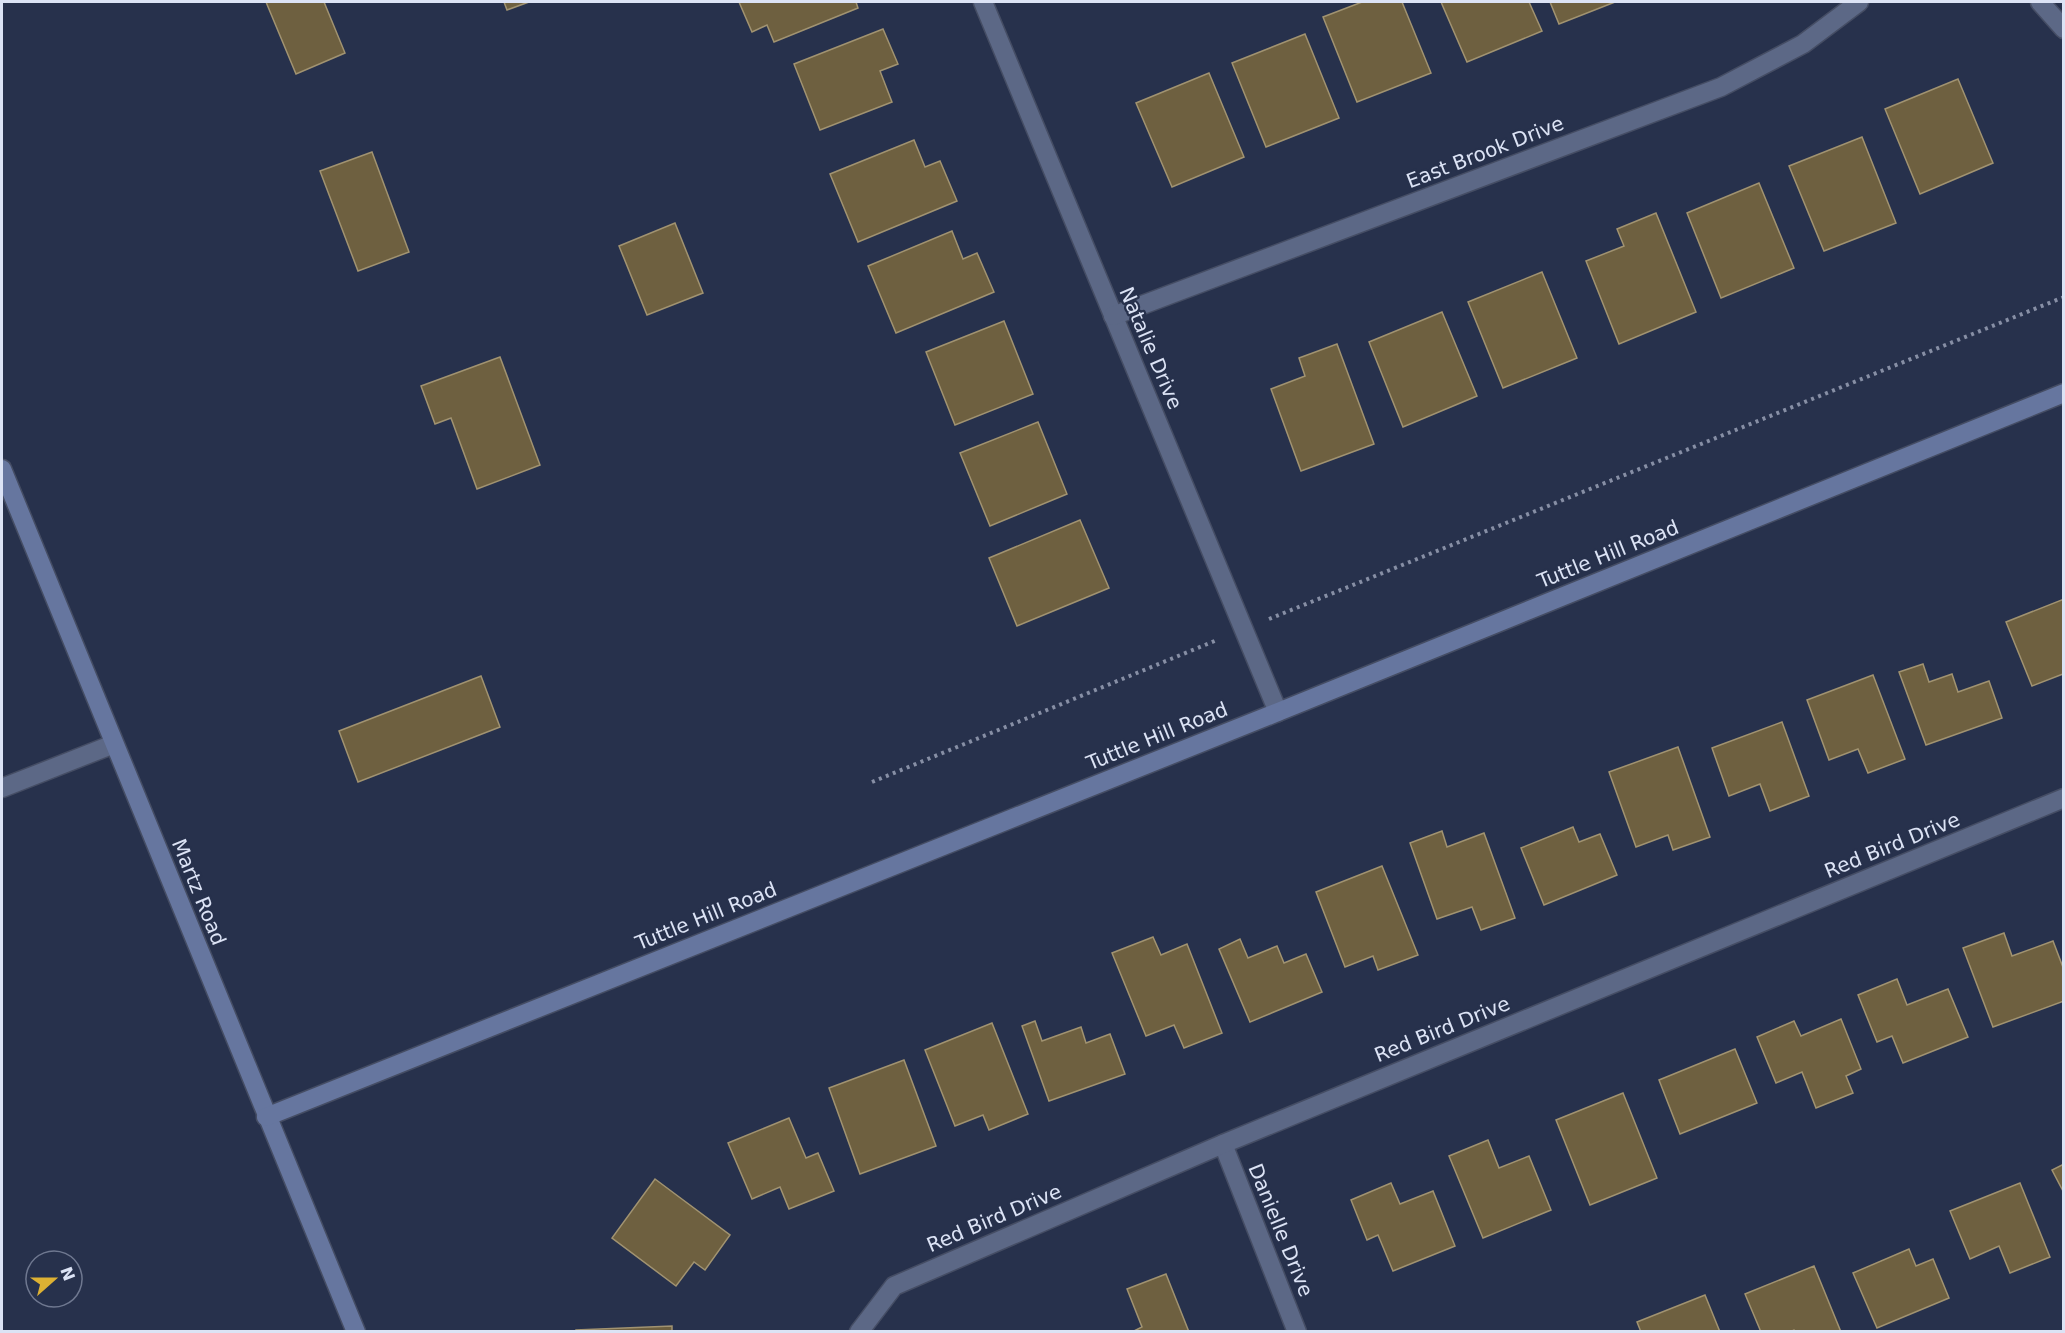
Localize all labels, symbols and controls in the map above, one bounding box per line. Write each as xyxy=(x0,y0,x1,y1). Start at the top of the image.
street label: East Brook Drive xyxy=(1403,111,1567,193)
street label: Natalie Drive xyxy=(1114,283,1188,413)
street label: Tuttle Hill Road xyxy=(1533,515,1682,594)
street label: Tuttle Hill Road xyxy=(1082,697,1231,776)
street label: Red Bird Drive xyxy=(1821,807,1963,883)
street label: Martz Road xyxy=(167,835,231,949)
street label: Tuttle Hill Road xyxy=(631,877,780,956)
street label: Red Bird Drive xyxy=(1371,991,1513,1067)
street label: Danielle Drive xyxy=(1243,1160,1319,1300)
street label: Red Bird Drive xyxy=(923,1179,1065,1257)
north arrow xyxy=(24,1249,84,1309)
text: N xyxy=(56,1264,79,1283)

